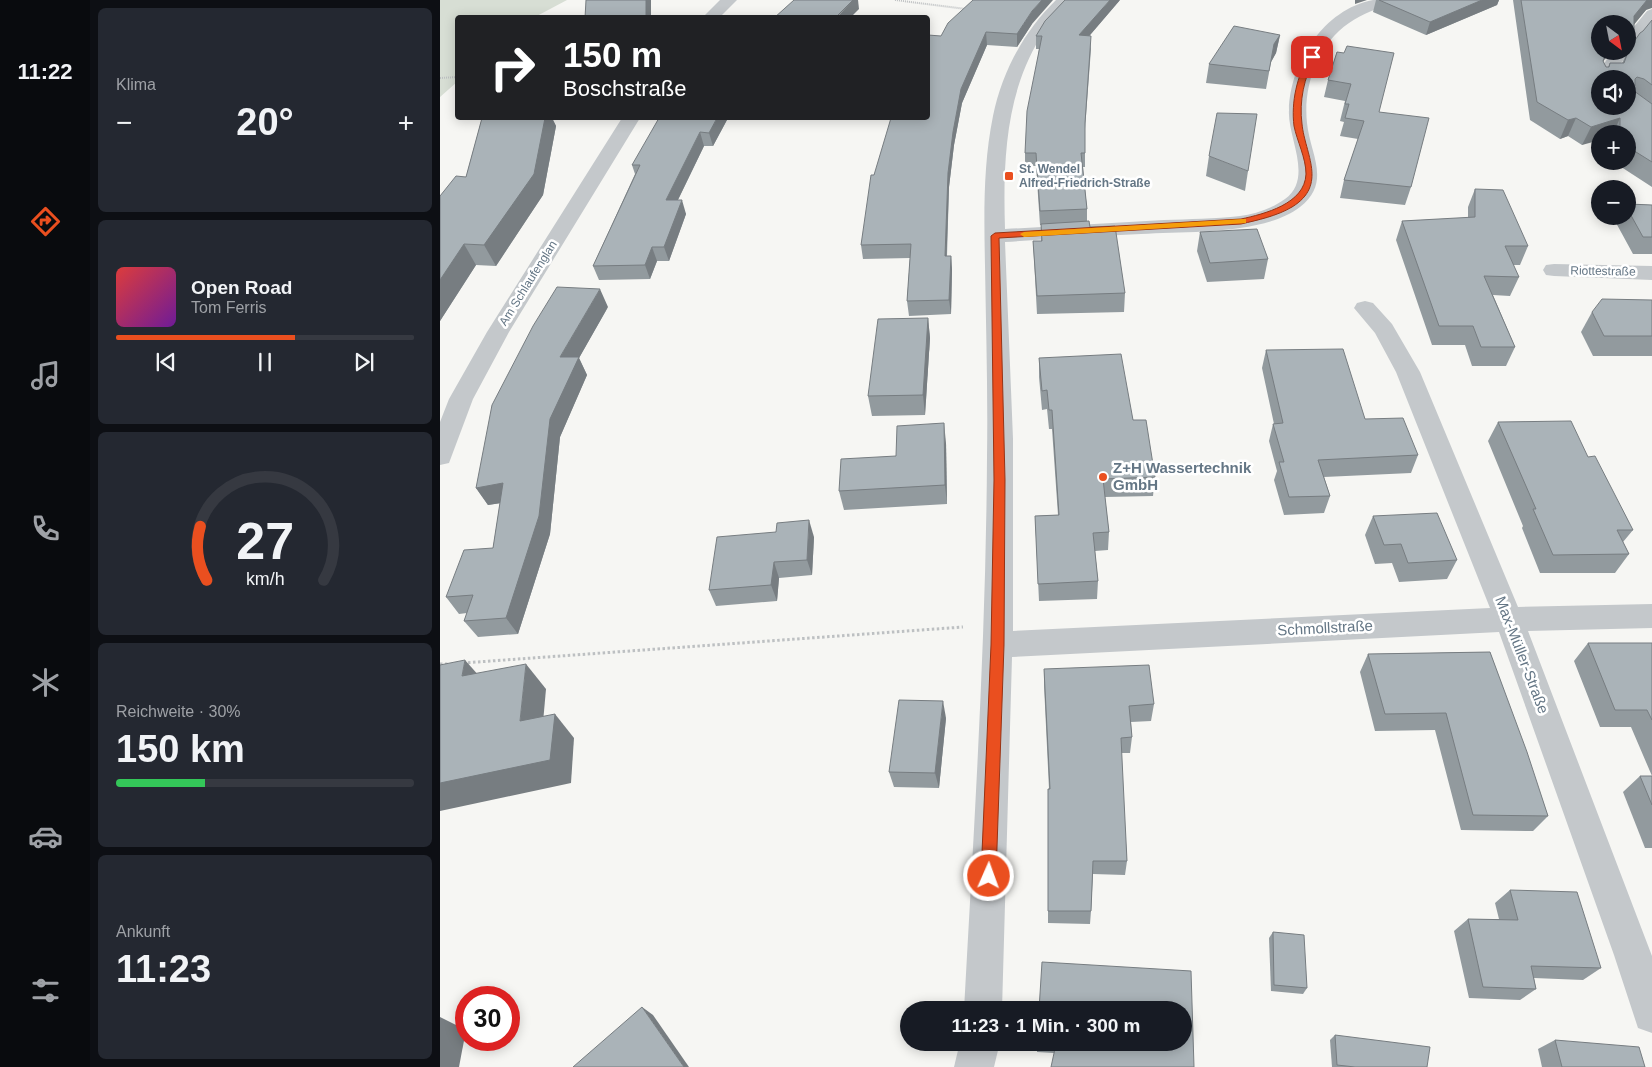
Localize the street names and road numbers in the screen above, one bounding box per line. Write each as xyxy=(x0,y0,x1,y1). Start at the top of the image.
street label: Am Schlaufenglan xyxy=(496,238,560,328)
street label: Riottestraße xyxy=(1570,263,1636,279)
street label: Max-Müller-Straße xyxy=(1492,594,1553,716)
street label: Schmollstraße xyxy=(1277,617,1373,638)

